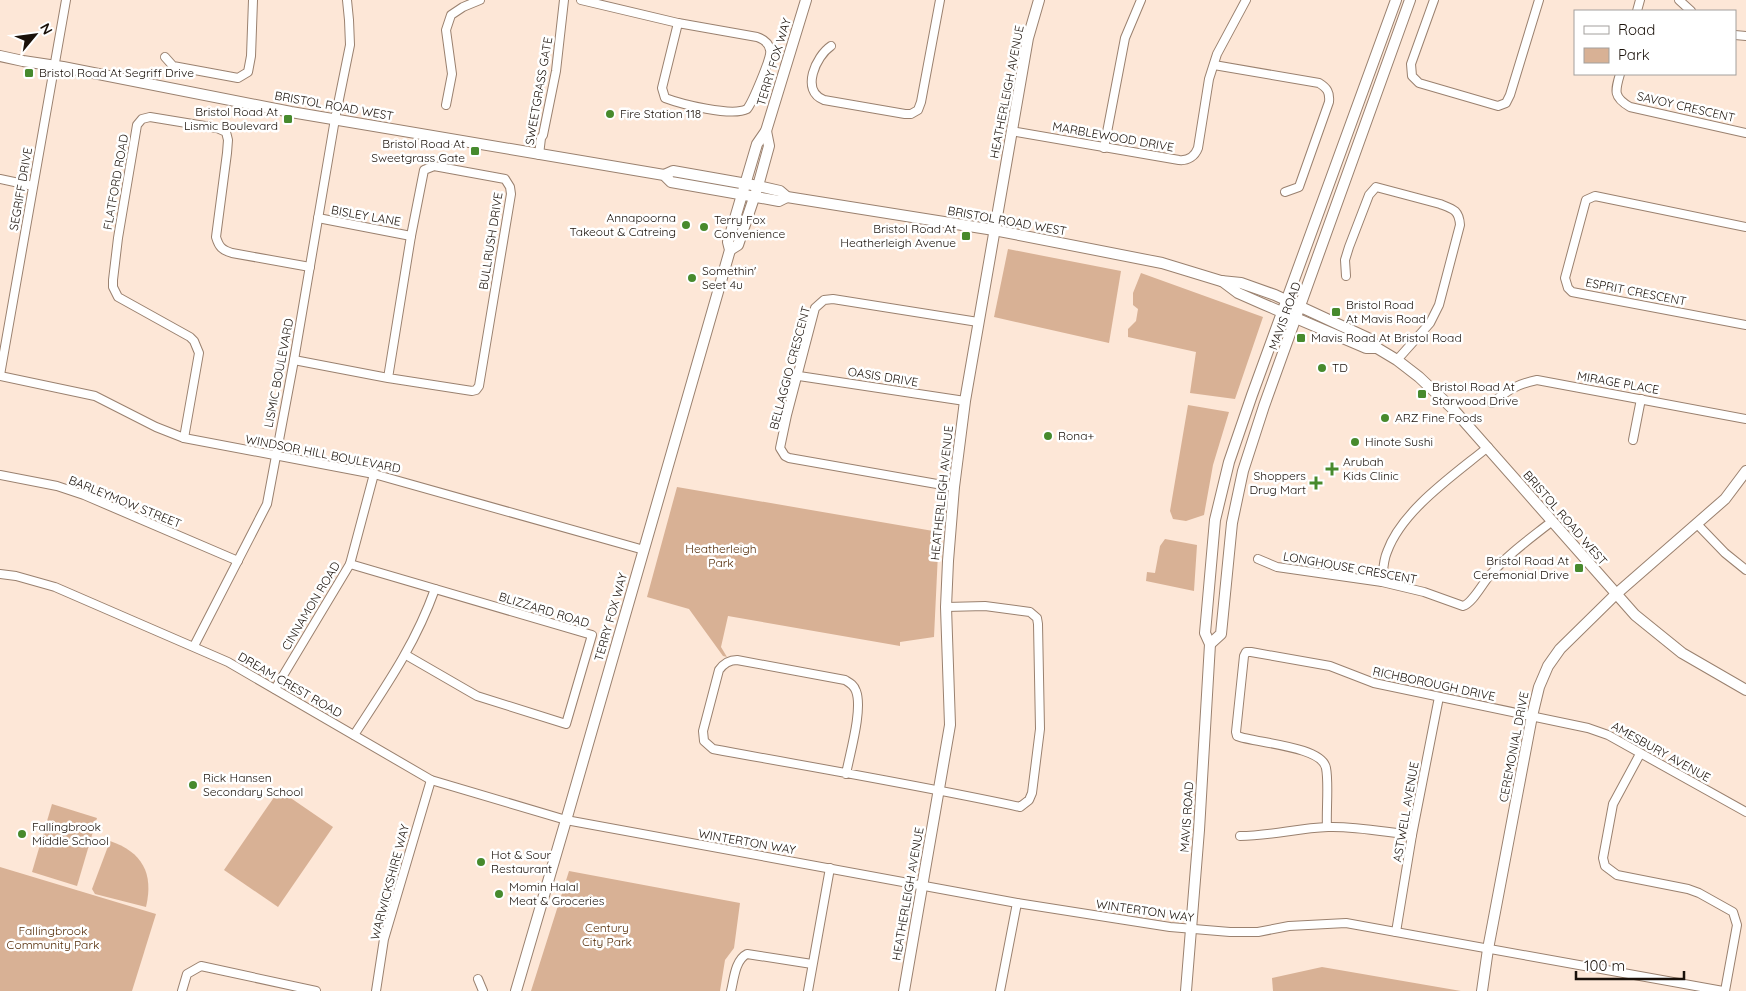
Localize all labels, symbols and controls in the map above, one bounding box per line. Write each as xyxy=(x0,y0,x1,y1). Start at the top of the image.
north arrow xyxy=(10,10,60,60)
legend xyxy=(1574,10,1736,75)
street label: TERRY FOX WAY xyxy=(753,16,794,108)
text: N xyxy=(36,20,57,38)
text: Road xyxy=(1618,20,1655,39)
street label: HEATHERLEIGH AVENUE xyxy=(986,24,1027,160)
street label: SWEETGRASS GATE xyxy=(522,36,555,146)
text: Park xyxy=(1618,45,1650,64)
place label: Bristol Road At Segriff Drive xyxy=(39,65,194,80)
marker: Bristol Road At Segriff Drive xyxy=(23,67,35,79)
street label: BRISTOL ROAD WEST xyxy=(273,88,395,123)
street label: SAVOY CRESCENT xyxy=(1636,88,1737,125)
place label: Bristol Road At Lismic Boulevard xyxy=(184,104,278,133)
place label: Fire Station 118 xyxy=(620,106,701,121)
marker: Fire Station 118 xyxy=(604,108,616,120)
marker: Bristol Road At Lismic Boulevard xyxy=(282,113,294,125)
street label: MARBLEWOOD DRIVE xyxy=(1051,118,1175,155)
street label: FLATFORD ROAD xyxy=(100,133,131,231)
place label: Bristol Road At Sweetgrass Gate xyxy=(371,136,465,165)
marker: Bristol Road At Sweetgrass Gate xyxy=(469,145,481,157)
street label: SEGRIFF DRIVE xyxy=(6,146,35,232)
street label: BULLRUSH DRIVE xyxy=(475,191,506,291)
street label: BISLEY LANE xyxy=(330,202,402,229)
street label: BRISTOL ROAD WEST xyxy=(946,203,1068,238)
place label: Annapoorna Takeout & Catreing xyxy=(570,210,676,239)
place label: Terry Fox Convenience xyxy=(714,212,785,241)
marker: Annapoorna Takeout & Catreing xyxy=(680,219,692,231)
marker: Terry Fox Convenience xyxy=(698,221,710,233)
place label: Bristol Road At Heatherleigh Avenue xyxy=(840,221,956,250)
marker: Bristol Road At Heatherleigh Avenue xyxy=(960,230,972,242)
place label: Somethin' Seet 4u xyxy=(702,263,756,292)
marker: Somethin' Seet 4u xyxy=(686,272,698,284)
street label: ESPRIT CRESCENT xyxy=(1584,274,1688,309)
street label: MAVIS ROAD xyxy=(1265,280,1304,352)
place label: Bristol Road At Mavis Road xyxy=(1346,297,1426,326)
street label: BELLAGGIO CRESCENT xyxy=(766,304,813,431)
marker: Bristol Road At Mavis Road xyxy=(1330,306,1342,318)
street label: LISMIC BOULEVARD xyxy=(261,317,297,429)
place label: Mavis Road At Bristol Road xyxy=(1311,330,1462,345)
marker: Mavis Road At Bristol Road xyxy=(1295,332,1307,344)
place label: TD xyxy=(1332,360,1348,375)
marker: TD xyxy=(1316,362,1328,374)
street label: OASIS DRIVE xyxy=(847,364,920,390)
street label: MIRAGE PLACE xyxy=(1576,368,1660,397)
place label: Bristol Road At Starwood Drive xyxy=(1432,379,1518,408)
marker: Bristol Road At Starwood Drive xyxy=(1416,388,1428,400)
place label: ARZ Fine Foods xyxy=(1395,410,1483,425)
marker: ARZ Fine Foods xyxy=(1379,412,1391,424)
street label: HEATHERLEIGH AVENUE xyxy=(927,425,956,561)
place label: Rona+ xyxy=(1058,428,1094,443)
marker: Rona+ xyxy=(1042,430,1054,442)
street label: WINDSOR HILL BOULEVARD xyxy=(244,431,402,476)
place label: Hinote Sushi xyxy=(1365,434,1433,449)
marker: Hinote Sushi xyxy=(1349,436,1361,448)
place label: Arubah Kids Clinic xyxy=(1343,454,1399,483)
marker: Arubah Kids Clinic xyxy=(1325,462,1339,476)
street label: BRISTOL ROAD WEST xyxy=(1520,467,1611,568)
place label: Shoppers Drug Mart xyxy=(1249,468,1306,497)
street label: BARLEYMOW STREET xyxy=(67,472,184,531)
marker: Shoppers Drug Mart xyxy=(1310,477,1322,489)
park label: Heatherleigh Park xyxy=(685,541,757,570)
street label: LONGHOUSE CRESCENT xyxy=(1282,548,1418,587)
place label: Bristol Road At Ceremonial Drive xyxy=(1473,553,1569,582)
street label: CINNAMON ROAD xyxy=(278,558,343,653)
marker: Bristol Road At Ceremonial Drive xyxy=(1573,562,1585,574)
street label: TERRY FOX WAY xyxy=(591,571,630,663)
street label: BLIZZARD ROAD xyxy=(497,589,592,631)
street label: DREAM CREST ROAD xyxy=(235,649,345,721)
street label: RICHBOROUGH DRIVE xyxy=(1371,663,1497,704)
street label: CEREMONIAL DRIVE xyxy=(1495,690,1532,803)
street label: AMESBURY AVENUE xyxy=(1609,718,1714,785)
street label: ASTWELL AVENUE xyxy=(1389,760,1422,863)
place label: Rick Hansen Secondary School xyxy=(203,770,303,799)
marker: Rick Hansen Secondary School xyxy=(187,779,199,791)
street label: MAVIS ROAD xyxy=(1177,781,1196,853)
place label: Fallingbrook Middle School xyxy=(32,819,109,848)
street label: WARWICKSHIRE WAY xyxy=(367,822,412,941)
street label: WINTERTON WAY xyxy=(697,826,797,858)
street label: HEATHERLEIGH AVENUE xyxy=(888,826,927,962)
marker: Fallingbrook Middle School xyxy=(16,828,28,840)
place label: Hot & Sour Restaurant xyxy=(491,847,552,876)
marker: Hot & Sour Restaurant xyxy=(475,856,487,868)
place label: Momin Halal Meat & Groceries xyxy=(509,879,605,908)
marker: Momin Halal Meat & Groceries xyxy=(493,888,505,900)
street label: WINTERTON WAY xyxy=(1095,896,1195,925)
park label: Century City Park xyxy=(582,920,632,949)
park label: Fallingbrook Community Park xyxy=(7,923,99,952)
scale bar xyxy=(1576,948,1684,980)
text: 100 m xyxy=(1584,956,1625,975)

